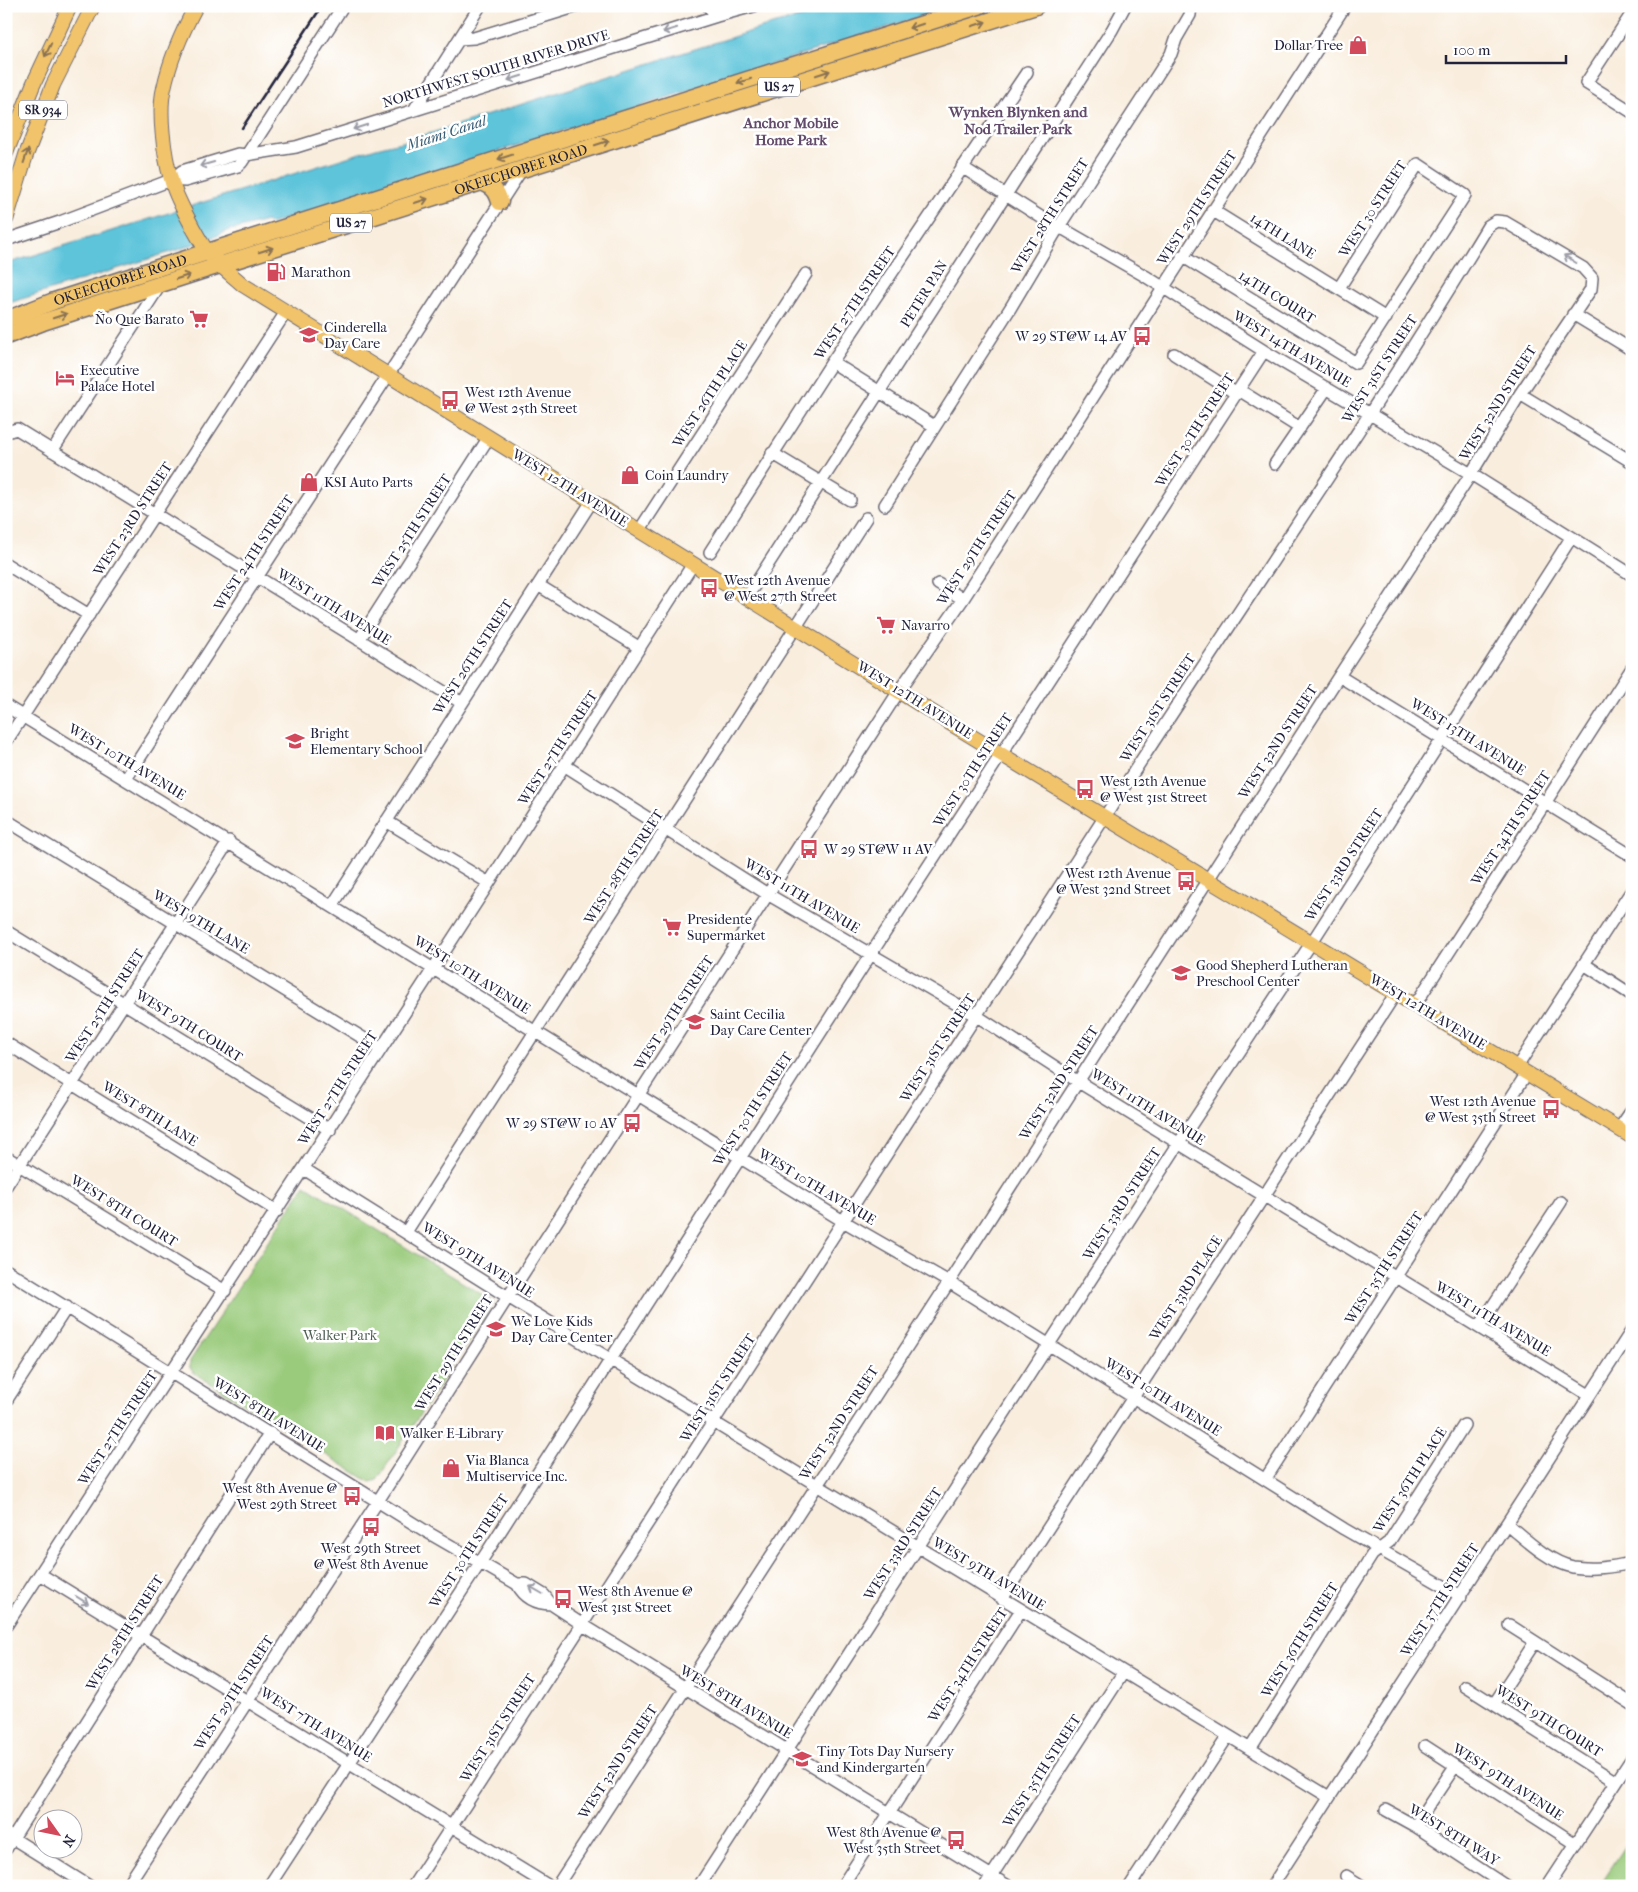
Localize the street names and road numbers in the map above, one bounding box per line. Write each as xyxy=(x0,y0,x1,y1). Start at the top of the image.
street label: NORTHWEST SOUTH RIVER DRIVE xyxy=(381,26,612,112)
road number: US 27 xyxy=(758,77,800,96)
road number: SR 934 xyxy=(19,100,67,120)
street label: OKEECHOBEE ROAD xyxy=(452,140,590,199)
street label: WEST 29TH STREET xyxy=(1153,147,1241,269)
street label: WEST 28TH STREET xyxy=(1007,155,1093,278)
street label: WEST 30 STREET xyxy=(1335,157,1411,261)
street label: 14TH LANE xyxy=(1247,209,1319,263)
road number: US 27 xyxy=(330,214,372,232)
street label: WEST 27TH STREET xyxy=(810,243,899,364)
street label: OKEECHOBEE ROAD xyxy=(51,251,189,309)
street label: PETER PAN xyxy=(897,257,951,331)
street label: 14TH COURT xyxy=(1236,267,1319,328)
street label: WEST 14TH AVENUE xyxy=(1229,307,1354,391)
street label: WEST 31ST STREET xyxy=(1338,311,1422,427)
street label: WEST 26TH PLACE xyxy=(669,337,751,451)
street label: WEST 32ND STREET xyxy=(1455,342,1541,465)
street label: WEST 30TH STREET xyxy=(1151,369,1238,491)
street label: WEST 12TH AVENUE xyxy=(508,445,632,531)
street label: WEST 23RD STREET xyxy=(89,459,176,580)
street label: WEST 25TH STREET xyxy=(368,471,455,592)
street label: WEST 29TH STREET xyxy=(933,487,1021,609)
street label: WEST 24TH STREET xyxy=(210,492,298,615)
street label: WEST 11TH AVENUE xyxy=(273,564,395,649)
street label: WEST 26TH STREET xyxy=(429,596,517,718)
street label: WEST 31ST STREET xyxy=(1116,650,1200,766)
street label: WEST 12TH AVENUE xyxy=(853,657,977,743)
street label: WEST 32ND STREET xyxy=(1234,681,1322,803)
street label: WEST 27TH STREET xyxy=(514,687,602,809)
street label: WEST 13TH AVENUE xyxy=(1407,694,1529,779)
street label: WEST 30TH STREET xyxy=(929,709,1016,831)
street label: WEST 10TH AVENUE xyxy=(64,720,189,804)
street label: WEST 34TH STREET xyxy=(1467,767,1555,889)
street label: WEST 33RD STREET xyxy=(1301,805,1387,925)
street label: WEST 28TH STREET xyxy=(580,806,668,928)
street label: WEST 11TH AVENUE xyxy=(740,854,863,937)
street label: WEST 9TH LANE xyxy=(149,886,253,958)
street label: WEST 10TH AVENUE xyxy=(410,932,534,1018)
street label: WEST 25TH STREET xyxy=(61,946,148,1067)
street label: WEST 29TH STREET xyxy=(630,952,718,1074)
street label: WEST 12TH AVENUE xyxy=(1366,970,1490,1054)
street label: WEST 9TH COURT xyxy=(131,986,246,1066)
street label: WEST 31ST STREET xyxy=(896,990,980,1106)
street label: WEST 32ND STREET xyxy=(1015,1022,1103,1144)
street label: WEST 27TH STREET xyxy=(294,1027,382,1149)
street label: WEST 30TH STREET xyxy=(709,1048,796,1170)
street label: WEST 11TH AVENUE xyxy=(1087,1064,1209,1149)
street label: WEST 8TH LANE xyxy=(98,1077,201,1150)
street label: WEST 33RD STREET xyxy=(1079,1144,1165,1264)
street label: WEST 10TH AVENUE xyxy=(754,1145,879,1229)
street label: WEST 8TH COURT xyxy=(67,1171,181,1251)
street label: WEST 35TH STREET xyxy=(1341,1208,1427,1328)
street label: WEST 9TH AVENUE xyxy=(418,1218,537,1302)
street label: WEST 33RD PLACE xyxy=(1145,1232,1226,1344)
street label: WEST 11TH AVENUE xyxy=(1431,1277,1554,1360)
street label: WEST 29TH STREET xyxy=(411,1291,497,1415)
street label: WEST 31ST STREET xyxy=(676,1330,760,1446)
street label: WEST 10TH AVENUE xyxy=(1101,1354,1225,1440)
street label: WEST 32ND STREET xyxy=(795,1362,883,1484)
street label: WEST 27TH STREET xyxy=(74,1367,162,1489)
street label: WEST 8TH AVENUE xyxy=(209,1373,328,1456)
street label: WEST 36TH PLACE xyxy=(1369,1424,1451,1537)
street label: WEST 33RD STREET xyxy=(860,1484,946,1604)
street label: WEST 30TH STREET xyxy=(425,1490,512,1612)
street label: WEST 9TH AVENUE xyxy=(929,1533,1049,1615)
street label: WEST 37TH STREET xyxy=(1397,1540,1483,1661)
street label: WEST 28TH STREET xyxy=(82,1572,168,1695)
street label: WEST 36TH STREET xyxy=(1257,1579,1343,1701)
street label: WEST 34TH STREET xyxy=(924,1604,1012,1726)
street label: WEST 29TH STREET xyxy=(190,1632,278,1754)
street label: WEST 8TH AVENUE xyxy=(676,1661,796,1743)
street label: WEST 31ST STREET xyxy=(456,1670,540,1786)
street label: WEST 9TH COURT xyxy=(1491,1681,1606,1761)
street label: WEST 7TH AVENUE xyxy=(256,1683,375,1766)
street label: WEST 32ND STREET xyxy=(574,1701,662,1823)
street label: WEST 35TH STREET xyxy=(999,1711,1085,1831)
street label: WEST 9TH AVENUE xyxy=(1449,1739,1567,1824)
street label: WEST 8TH WAY xyxy=(1405,1800,1503,1870)

